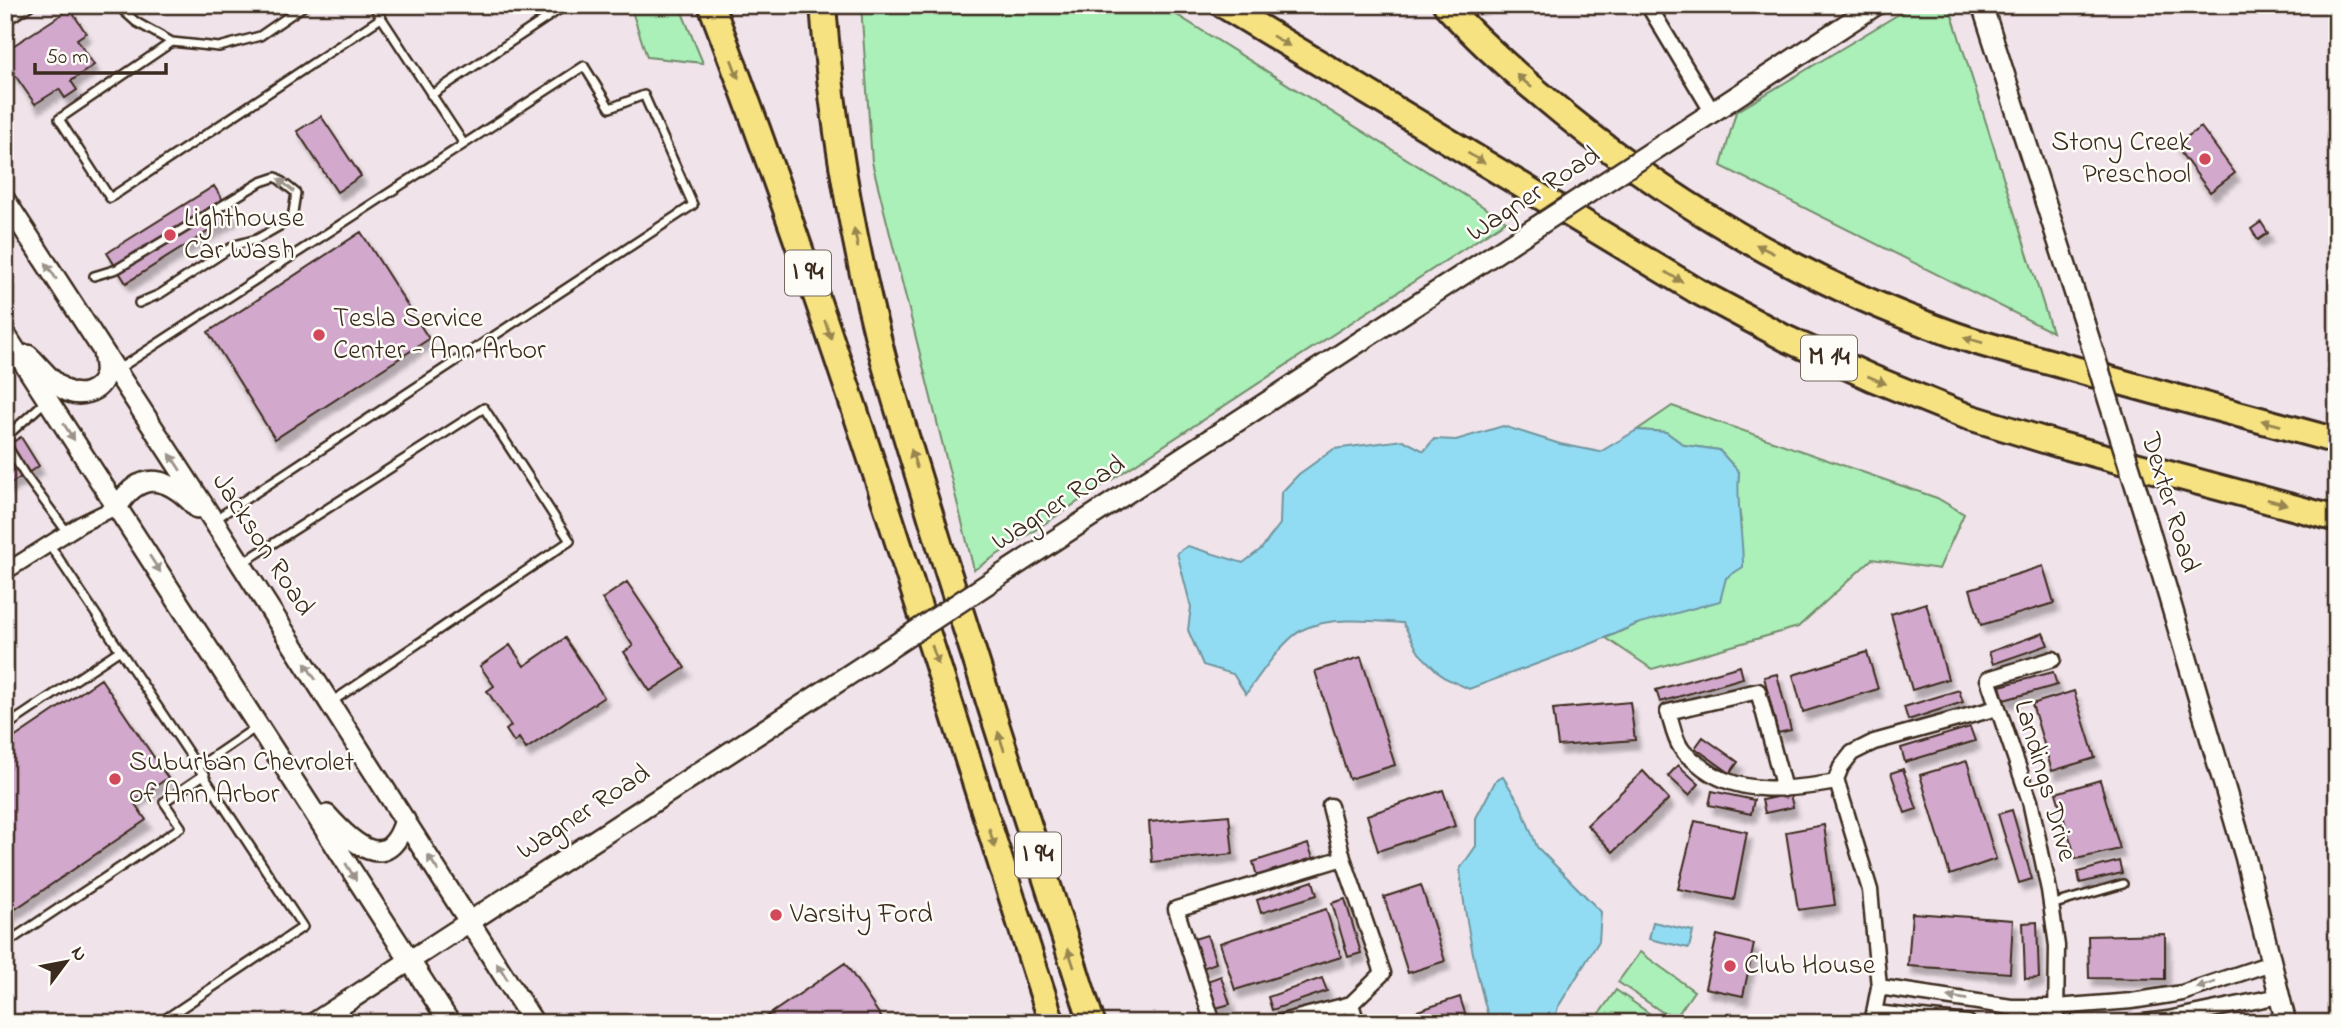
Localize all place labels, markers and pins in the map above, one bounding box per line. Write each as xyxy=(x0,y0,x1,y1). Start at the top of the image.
place label: Stony Creek Preschool xyxy=(2051,123,2192,196)
marker: Stony Creek Preschool xyxy=(2197,151,2213,167)
place label: Lighthouse Car Wash xyxy=(184,199,305,272)
marker: Lighthouse Car Wash xyxy=(162,227,178,243)
place label: Tesla Service Center - Ann Arbor xyxy=(333,299,546,372)
marker: Tesla Service Center - Ann Arbor xyxy=(311,327,327,343)
place label: Suburban Chevrolet of Ann Arbor xyxy=(129,743,354,816)
marker: Suburban Chevrolet of Ann Arbor xyxy=(107,771,123,787)
place label: Varsity Ford xyxy=(789,895,933,936)
marker: Varsity Ford xyxy=(768,907,784,923)
place label: Club House xyxy=(1744,946,1876,987)
marker: Club House xyxy=(1722,958,1738,974)

